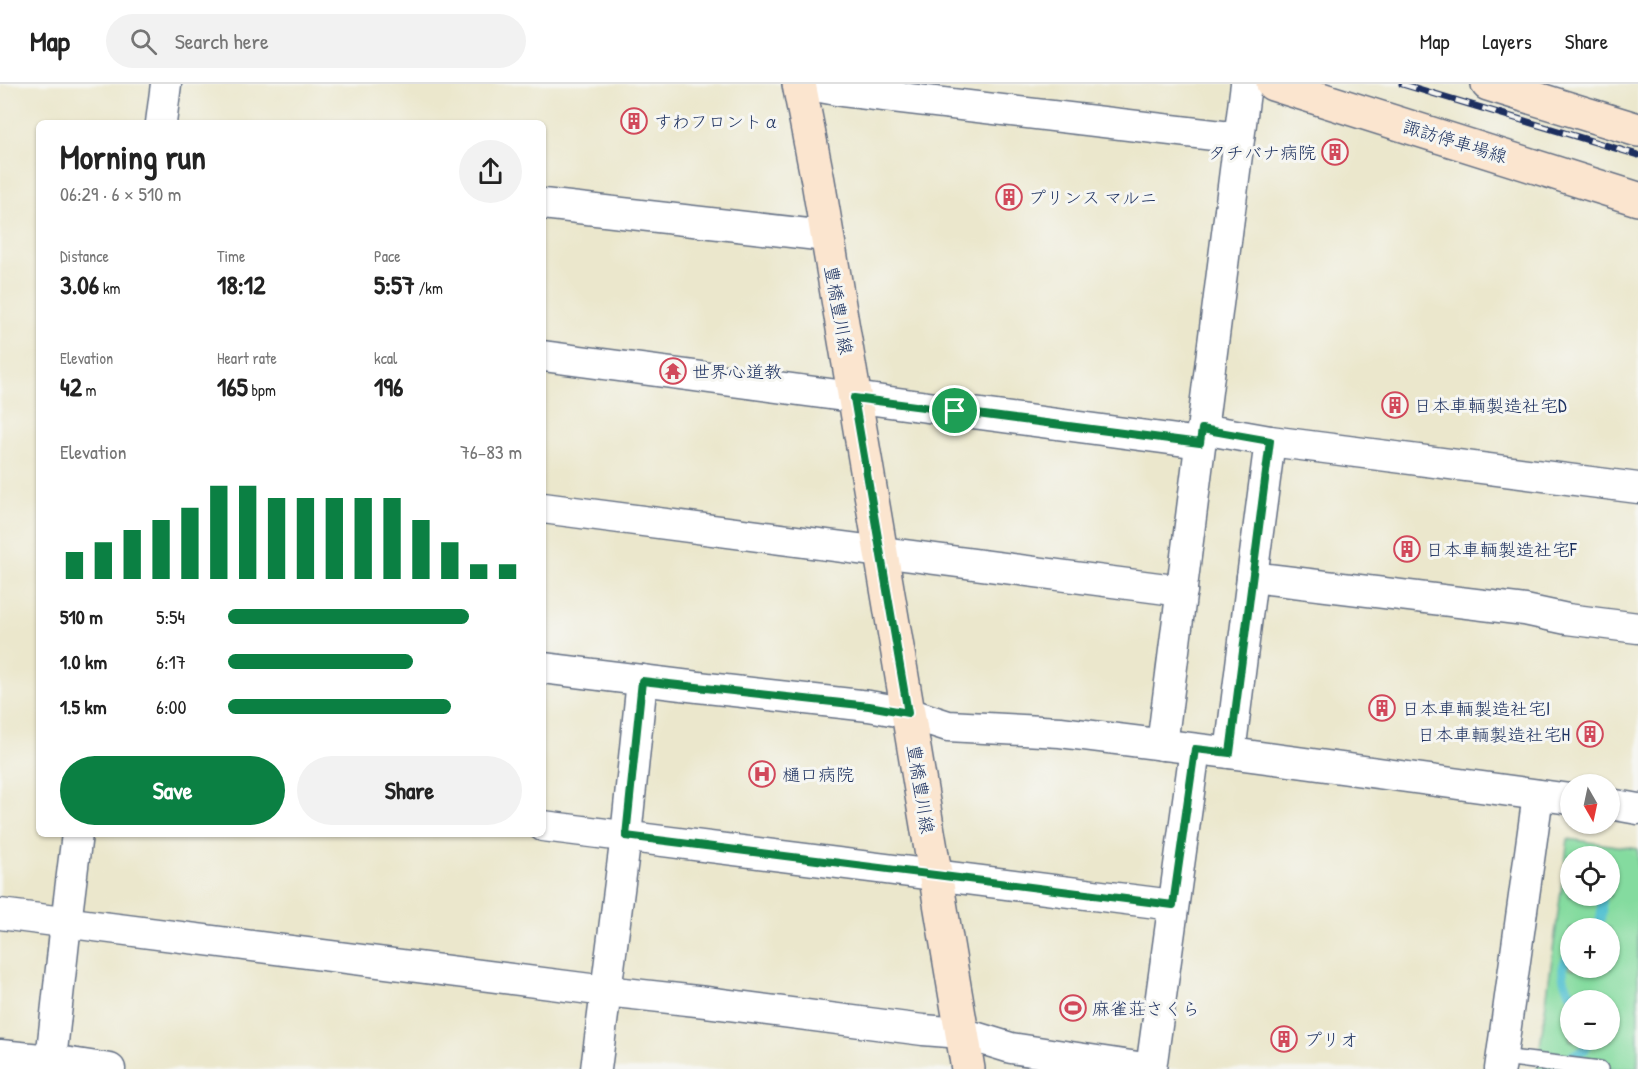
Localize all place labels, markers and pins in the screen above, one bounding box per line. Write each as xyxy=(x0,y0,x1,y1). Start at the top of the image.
building icon: すわフロントα xyxy=(619,106,649,136)
place label: すわフロントα xyxy=(654,109,780,134)
building icon: タチバナ病院 xyxy=(1320,137,1350,167)
place label: タチバナ病院 xyxy=(1208,140,1316,165)
building icon: プリンス マルニ xyxy=(994,182,1024,212)
place label: プリンス マルニ xyxy=(1028,185,1158,210)
temple icon: 世界心道教 xyxy=(658,356,688,386)
place label: 世界心道教 xyxy=(692,359,782,384)
pin xyxy=(929,385,980,436)
building icon: 日本車輌製造社宅D xyxy=(1380,390,1410,420)
place label: 日本車輌製造社宅D xyxy=(1414,393,1567,418)
building icon: 日本車輌製造社宅F xyxy=(1392,534,1422,564)
place label: 日本車輌製造社宅F xyxy=(1426,537,1578,562)
building icon: 日本車輌製造社宅I xyxy=(1367,693,1397,723)
place label: 日本車輌製造社宅I xyxy=(1402,696,1550,721)
building icon: 日本車輌製造社宅H xyxy=(1575,719,1605,749)
place label: 日本車輌製造社宅H xyxy=(1418,722,1570,747)
hospital icon: 樋口病院 xyxy=(747,759,777,789)
place label: 樋口病院 xyxy=(782,762,854,787)
sports icon: 麻雀荘さくら xyxy=(1058,993,1088,1023)
place label: 麻雀荘さくら xyxy=(1092,996,1200,1021)
building icon: プリオ xyxy=(1269,1024,1299,1054)
place label: プリオ xyxy=(1304,1027,1358,1052)

